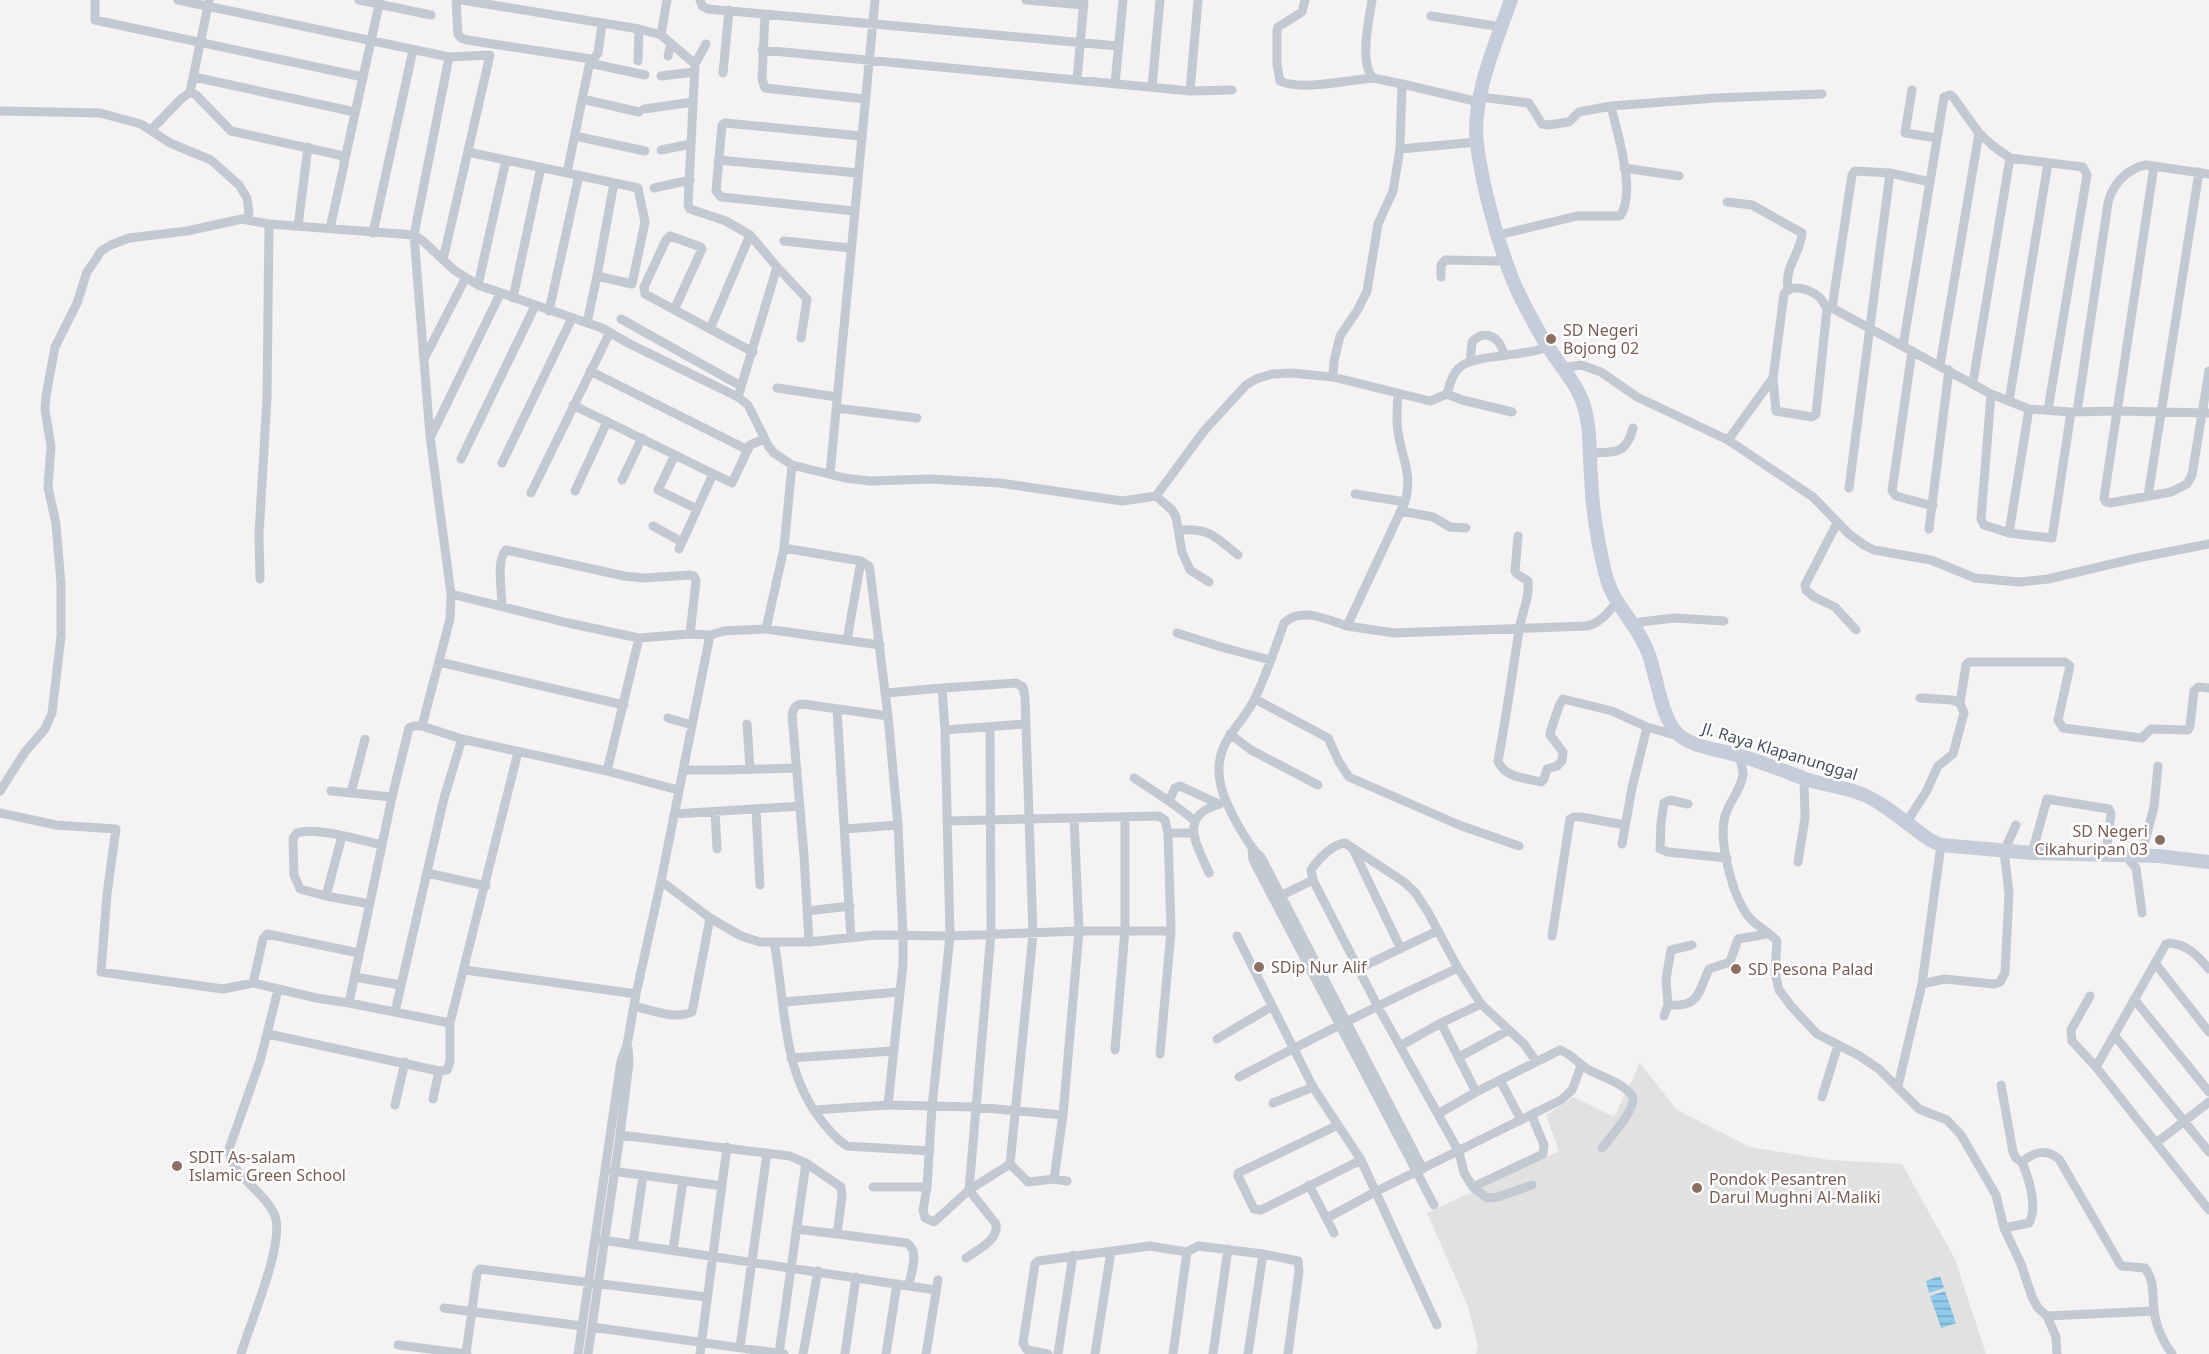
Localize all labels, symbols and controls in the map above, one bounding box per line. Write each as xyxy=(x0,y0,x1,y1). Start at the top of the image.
place label: SD Negeri Bojong 02 xyxy=(1563,319,1639,359)
marker: SD Negeri Bojong 02 xyxy=(1544,332,1558,346)
street label: Jl. Raya Klapanunggal xyxy=(1698,716,1860,785)
place label: SD Negeri Cikahuripan 03 xyxy=(2035,820,2148,860)
marker: SD Negeri Cikahuripan 03 xyxy=(2153,833,2167,847)
place label: SDip Nur Alif xyxy=(1271,956,1368,978)
place label: SD Pesona Palad xyxy=(1748,958,1873,980)
marker: SDip Nur Alif xyxy=(1252,960,1266,974)
marker: SD Pesona Palad xyxy=(1729,962,1743,976)
place label: SDIT As-salam Islamic Green School xyxy=(189,1146,346,1186)
marker: SDIT As-salam Islamic Green School xyxy=(170,1159,184,1173)
place label: Pondok Pesantren Darul Mughni Al-Maliki xyxy=(1709,1168,1881,1208)
marker: Pondok Pesantren Darul Mughni Al-Maliki xyxy=(1690,1181,1704,1195)

